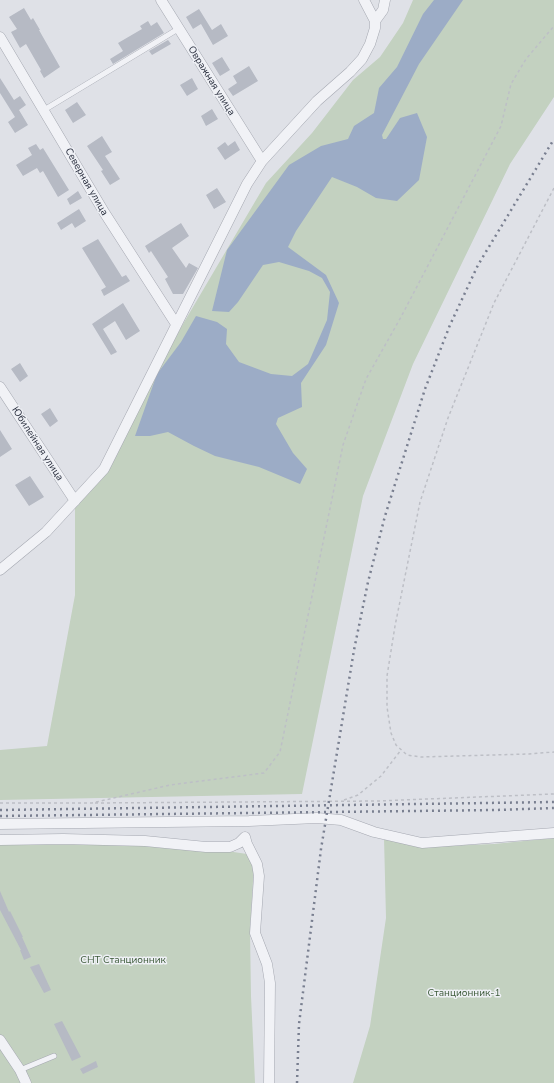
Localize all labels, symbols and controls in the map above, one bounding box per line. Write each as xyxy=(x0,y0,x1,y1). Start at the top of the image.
street label: Овражная улица xyxy=(185,44,237,118)
street label: Северная улица xyxy=(62,146,110,218)
street label: Юбилейная улица xyxy=(9,405,65,483)
park label: СНТ Станционник xyxy=(80,955,166,967)
park label: Станционник-1 xyxy=(428,988,500,1000)

